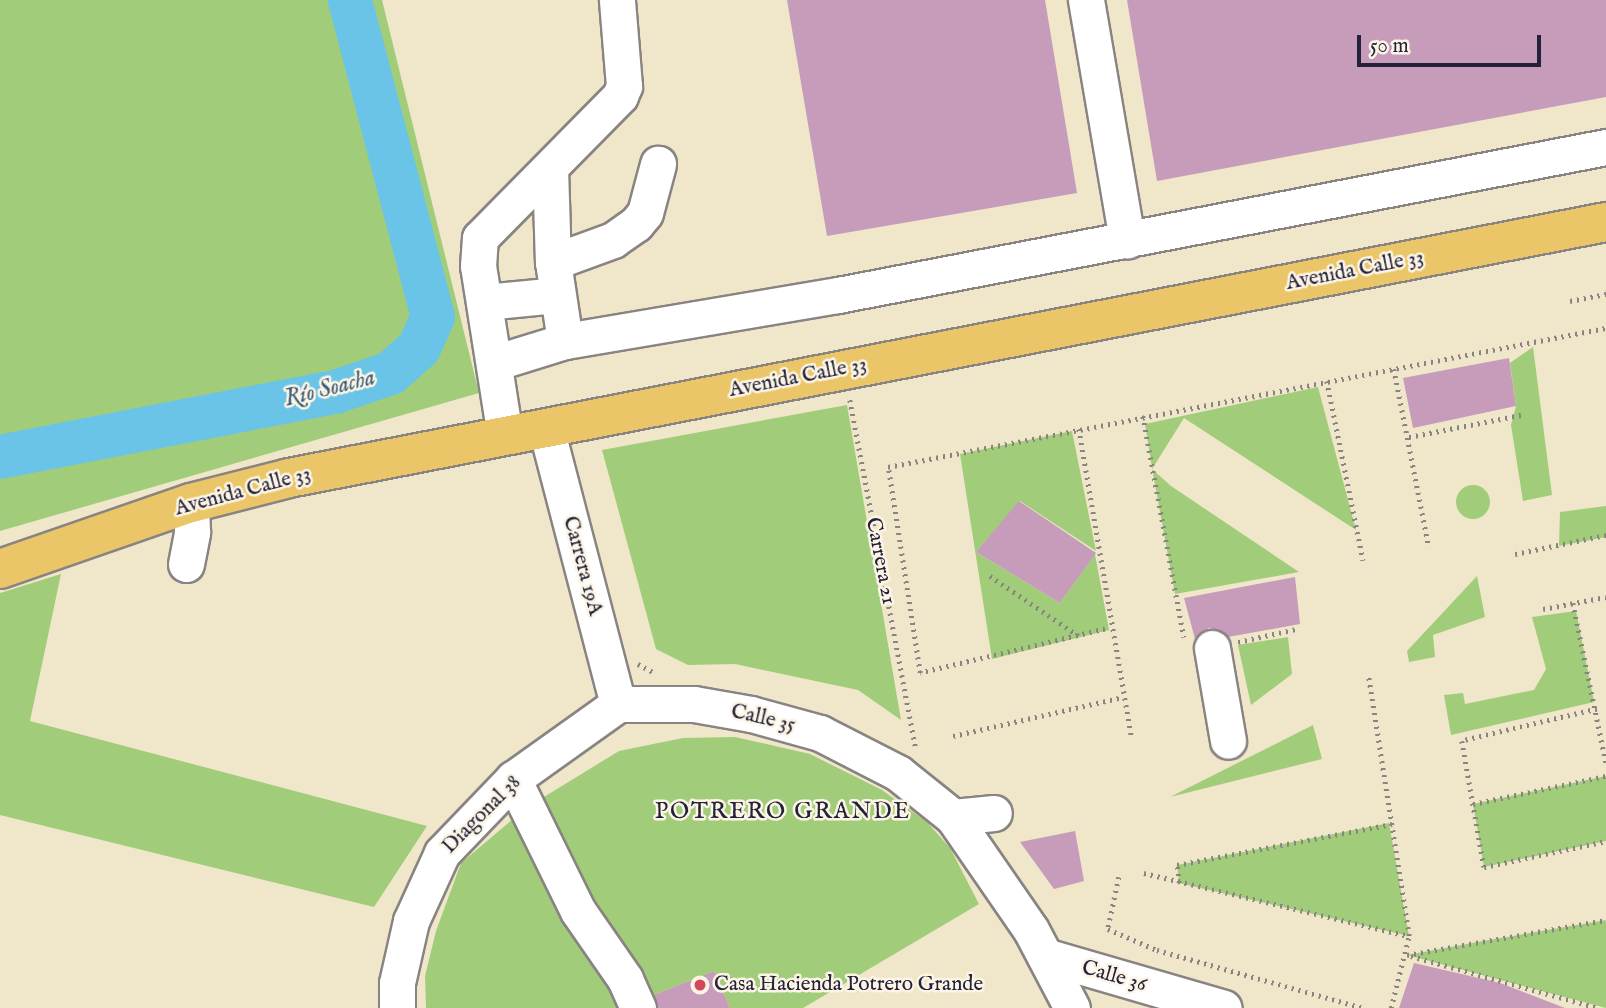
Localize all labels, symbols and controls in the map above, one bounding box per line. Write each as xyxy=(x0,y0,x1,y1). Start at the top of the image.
scale bar xyxy=(1361,21,1545,65)
text: 50 m xyxy=(1370,33,1409,60)
street label: Avenida Calle 33 xyxy=(1284,245,1426,297)
street label: Avenida Calle 33 xyxy=(727,352,869,404)
water label: Río Soacha xyxy=(282,364,378,414)
street label: Avenida Calle 33 xyxy=(172,462,314,522)
street label: Carrera 19A xyxy=(557,514,607,618)
street label: Carrera 21 xyxy=(859,515,901,607)
street label: Calle 35 xyxy=(728,699,798,739)
street label: Diagonal 38 xyxy=(437,770,527,860)
district label: POTRERO GRANDE xyxy=(656,798,910,826)
street label: Calle 36 xyxy=(1079,956,1149,998)
place label: Casa Hacienda Potrero Grande xyxy=(714,972,983,998)
marker: Casa Hacienda Potrero Grande xyxy=(692,977,708,993)

